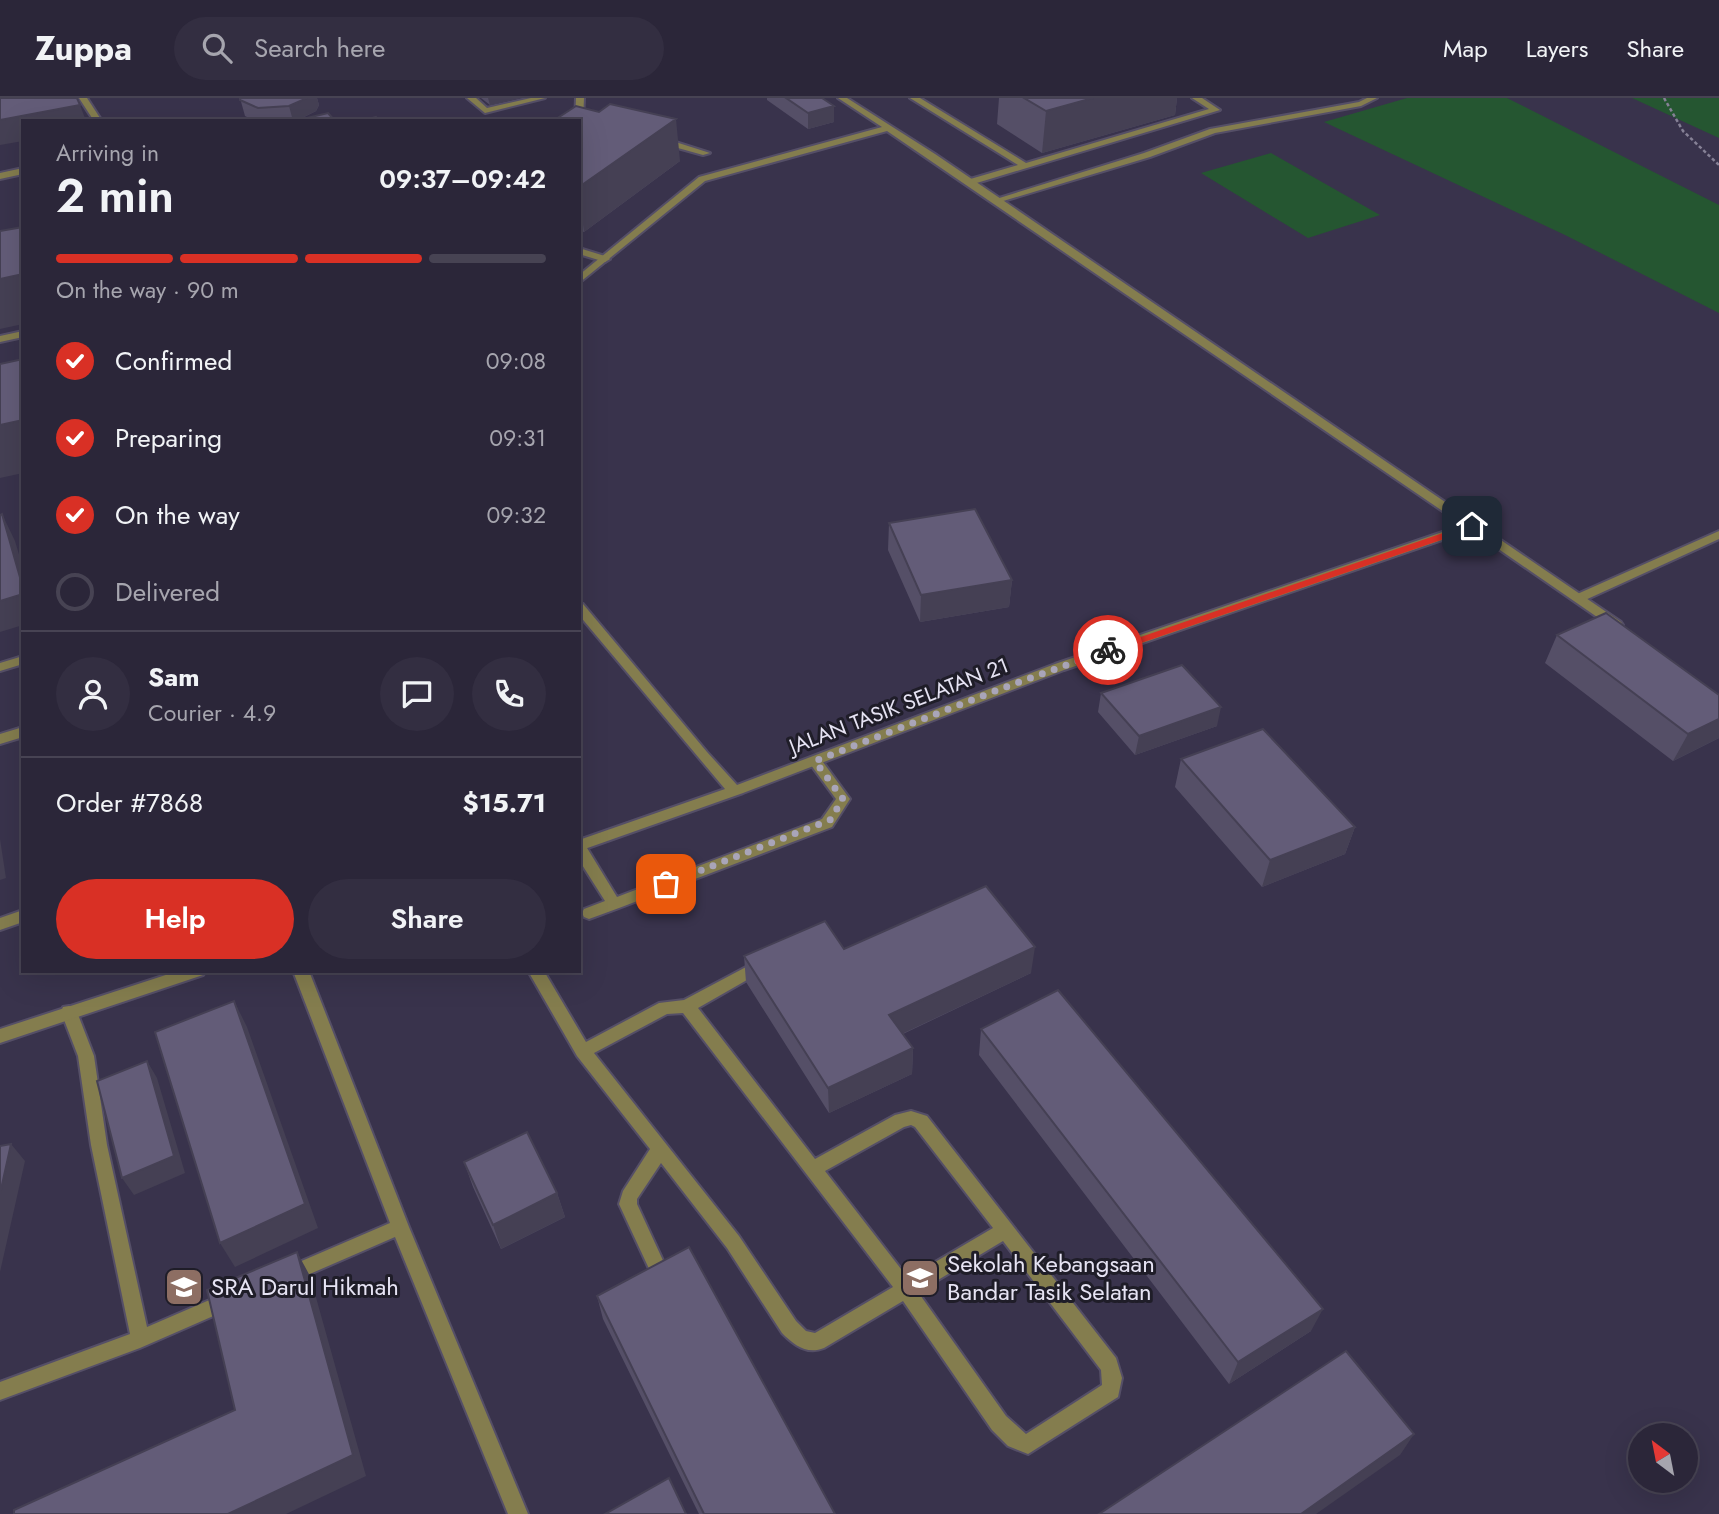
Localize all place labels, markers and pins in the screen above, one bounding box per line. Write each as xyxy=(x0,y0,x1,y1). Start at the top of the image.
pin xyxy=(1442,496,1502,556)
pin xyxy=(636,854,696,914)
place label: Sekolah Kebangsaan Bandar Tasik Selatan xyxy=(947,1246,1155,1309)
school or university icon: Sekolah Kebangsaan Bandar Tasik Selatan xyxy=(899,1257,941,1299)
school or university icon: SRA Darul Hikmah xyxy=(163,1266,205,1308)
place label: SRA Darul Hikmah xyxy=(211,1269,399,1304)

